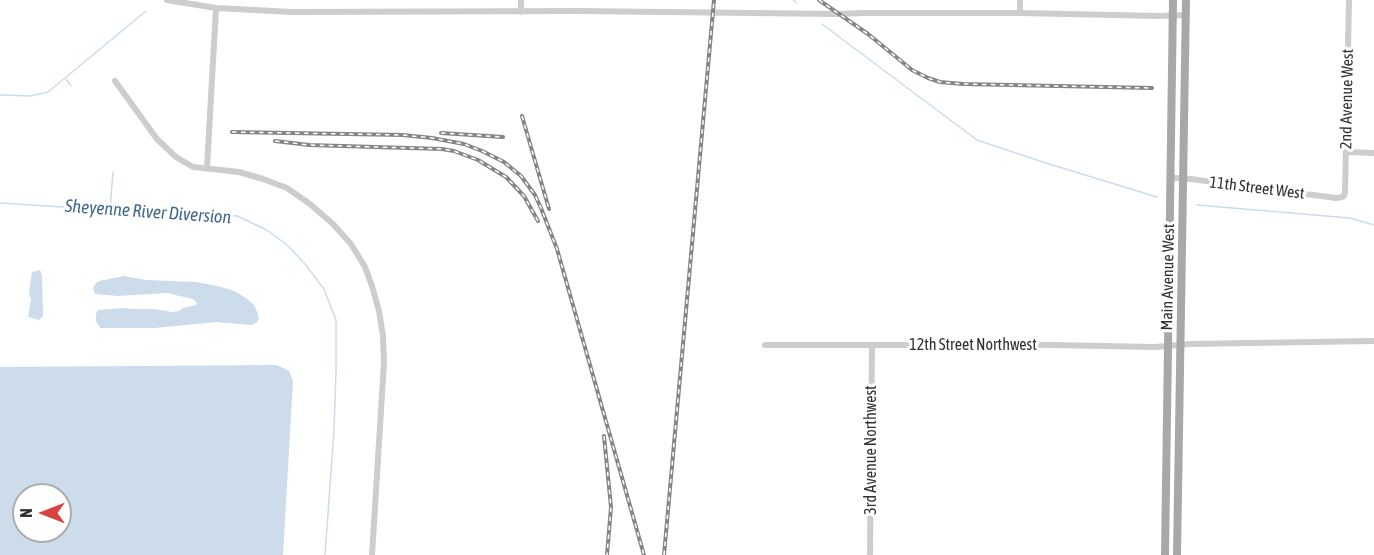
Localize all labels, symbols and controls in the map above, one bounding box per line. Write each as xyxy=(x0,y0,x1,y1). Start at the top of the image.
street label: 2nd Avenue West xyxy=(1337,49,1357,149)
street label: 11th Street West xyxy=(1208,173,1306,203)
water label: Sheyenne River Diversion xyxy=(64,195,232,229)
street label: Main Avenue West xyxy=(1157,223,1179,331)
street label: 12th Street Northwest xyxy=(909,335,1037,355)
street label: 3rd Avenue Northwest xyxy=(861,385,881,515)
north arrow xyxy=(12,483,72,543)
text: N xyxy=(17,508,35,518)

